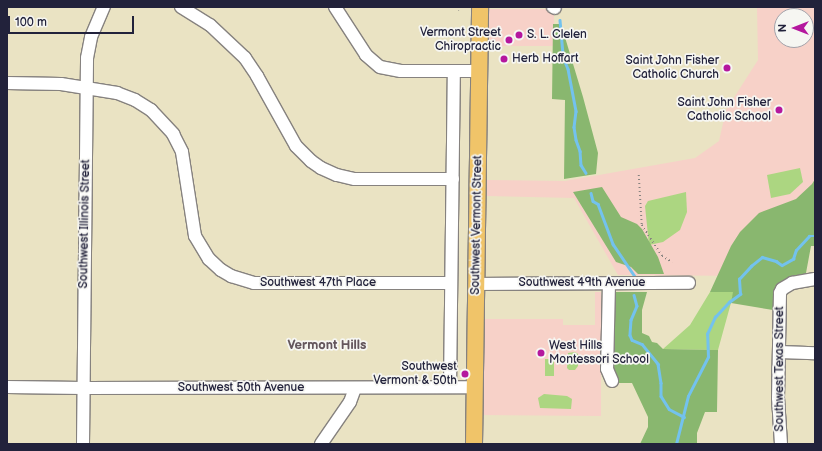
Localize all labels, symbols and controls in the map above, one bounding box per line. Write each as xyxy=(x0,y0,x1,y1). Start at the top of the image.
scale bar xyxy=(10,8,136,34)
north arrow xyxy=(774,8,814,48)
text: 100 m xyxy=(15,15,47,30)
text: N xyxy=(776,24,789,32)
place label: Vermont Street Chiropractic xyxy=(420,26,501,54)
place label: S. L. Clelen xyxy=(527,28,587,42)
marker: S. L. Clelen xyxy=(514,30,524,40)
marker: Vermont Street Chiropractic xyxy=(504,35,514,45)
place label: Herb Hoffart xyxy=(512,52,579,66)
marker: Herb Hoffart xyxy=(499,54,509,64)
place label: Saint John Fisher Catholic Church xyxy=(625,54,719,82)
marker: Saint John Fisher Catholic Church xyxy=(722,63,732,73)
place label: Saint John Fisher Catholic School xyxy=(677,96,771,124)
marker: Saint John Fisher Catholic School xyxy=(774,105,784,115)
street label: Southwest Vermont Street xyxy=(469,155,485,295)
street label: Southwest Illinois Street xyxy=(77,159,93,289)
street label: Southwest 47th Place xyxy=(260,276,376,290)
street label: Southwest 49th Avenue xyxy=(519,276,645,290)
street label: Southwest Texas Street xyxy=(773,306,787,432)
district label: Vermont Hills xyxy=(288,337,366,353)
place label: West Hills Montessori School xyxy=(549,339,649,367)
marker: West Hills Montessori School xyxy=(536,348,546,358)
place label: Southwest Vermont & 50th xyxy=(373,360,457,388)
marker: Southwest Vermont & 50th xyxy=(460,369,470,379)
street label: Southwest 50th Avenue xyxy=(178,381,304,395)

